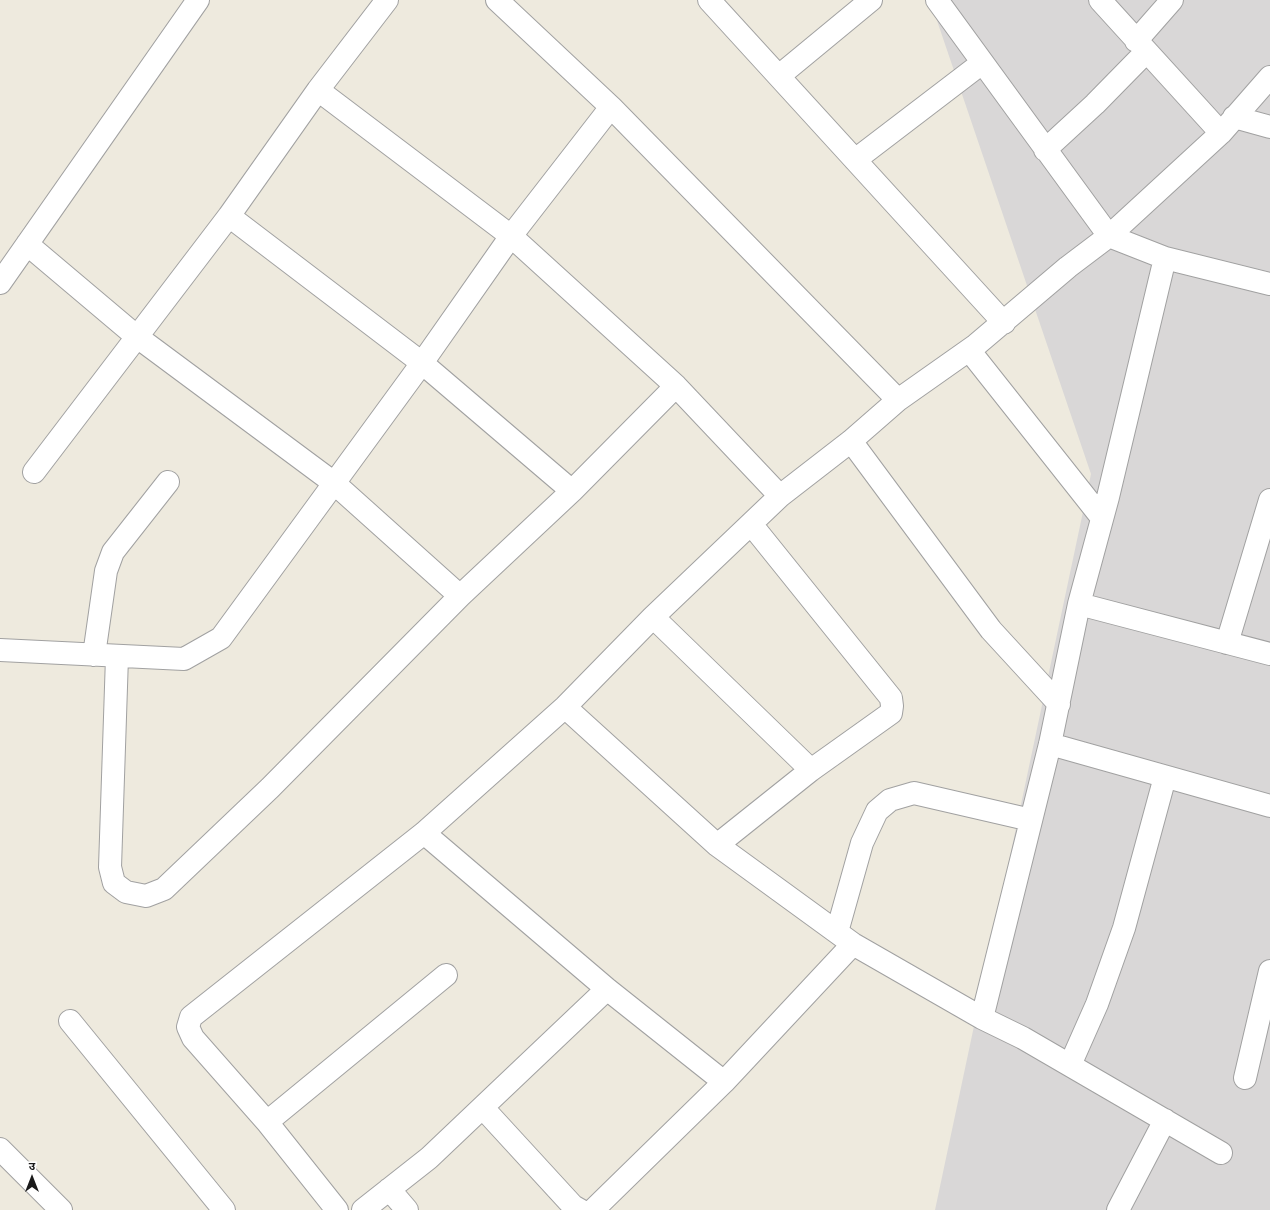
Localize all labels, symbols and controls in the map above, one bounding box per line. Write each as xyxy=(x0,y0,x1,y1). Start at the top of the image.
north arrow xyxy=(12,1158,52,1198)
text: उ xyxy=(29,1159,35,1173)

